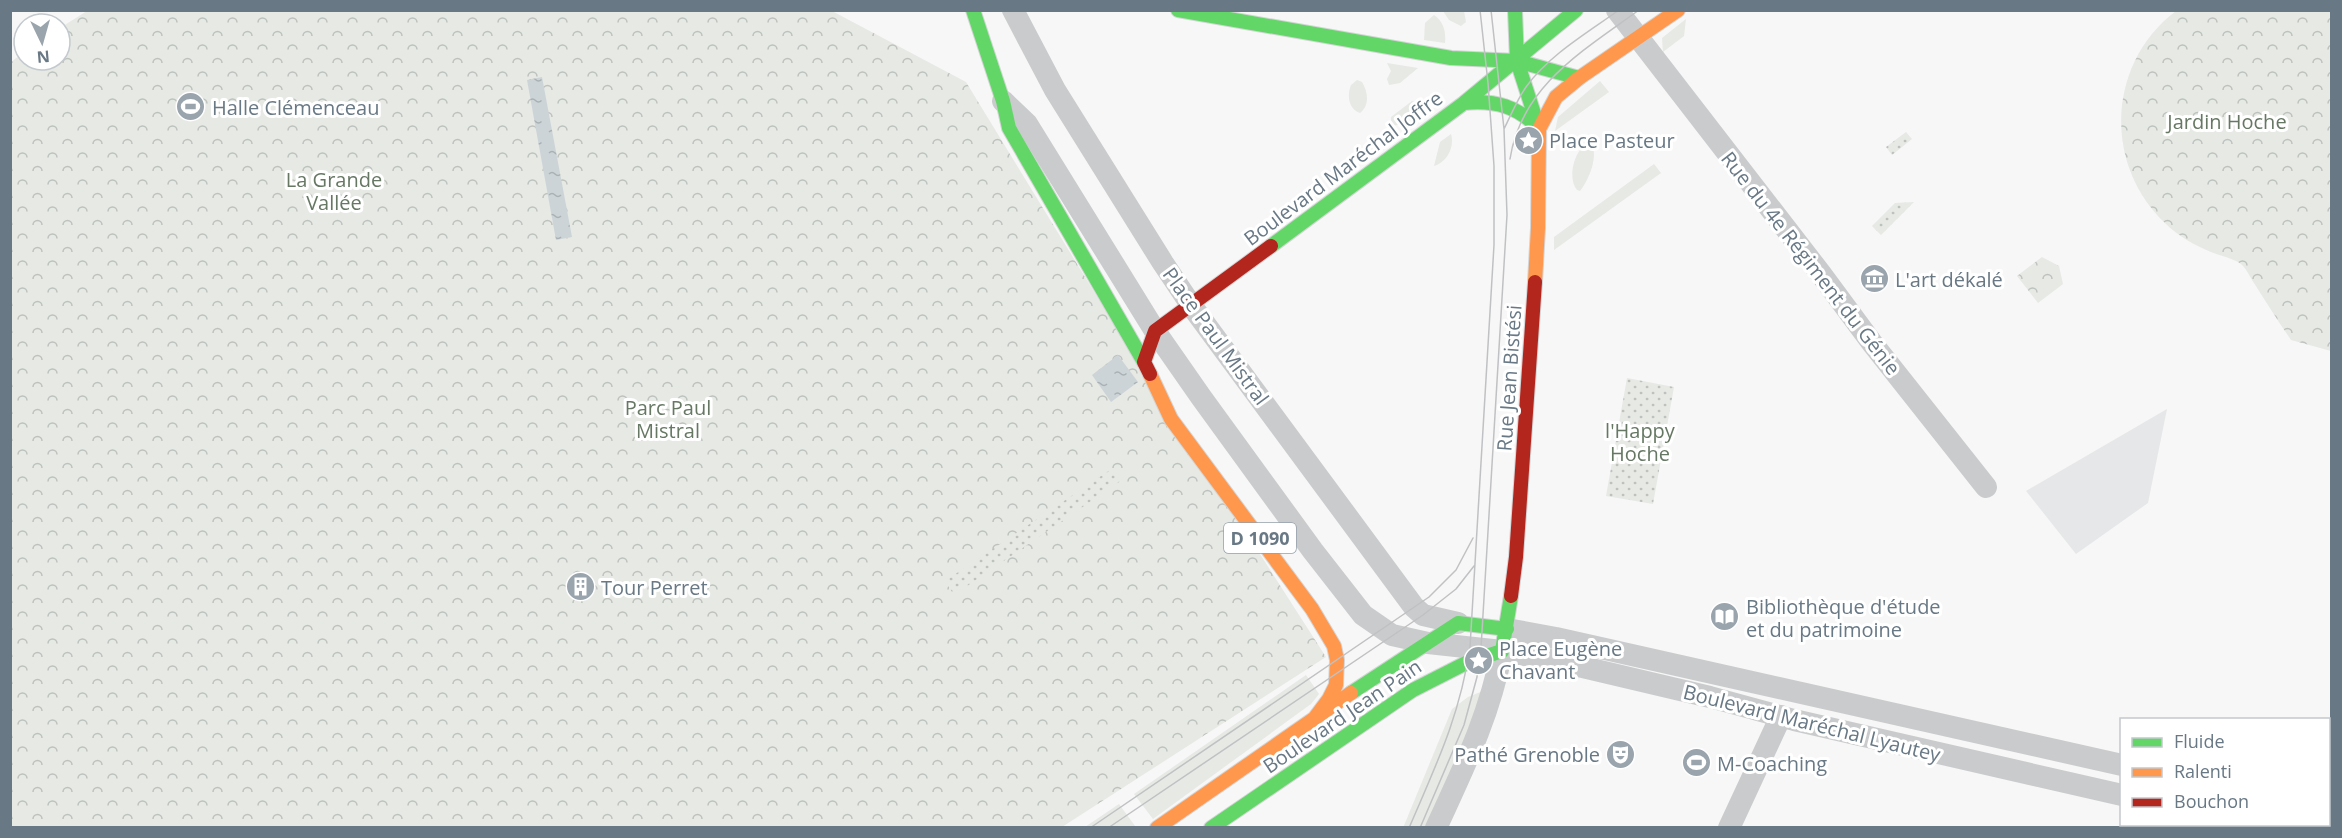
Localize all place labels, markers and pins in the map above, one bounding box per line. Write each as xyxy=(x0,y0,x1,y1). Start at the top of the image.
sports icon: Halle Clémenceau xyxy=(175,91,207,123)
place label: Halle Clémenceau xyxy=(212,94,379,121)
place icon: Place Pasteur xyxy=(1512,124,1544,156)
place label: Place Pasteur xyxy=(1549,127,1675,154)
museum icon: L'art dékalé xyxy=(1858,263,1890,295)
place label: L'art dékalé xyxy=(1895,266,2003,293)
building icon: Tour Perret xyxy=(564,571,596,603)
place label: Tour Perret xyxy=(601,574,708,601)
place label: Bibliothèque d'étude et du patrimoine xyxy=(1746,593,1941,643)
library icon: Bibliothèque d'étude et du patrimoine xyxy=(1709,601,1741,633)
place label: Place Eugène Chavant xyxy=(1499,635,1622,685)
place icon: Place Eugène Chavant xyxy=(1462,644,1494,676)
theatre icon: Pathé Grenoble xyxy=(1605,738,1637,770)
place label: Pathé Grenoble xyxy=(1454,741,1600,768)
sports icon: M-Coaching xyxy=(1680,747,1712,779)
place label: M-Coaching xyxy=(1717,750,1827,777)

